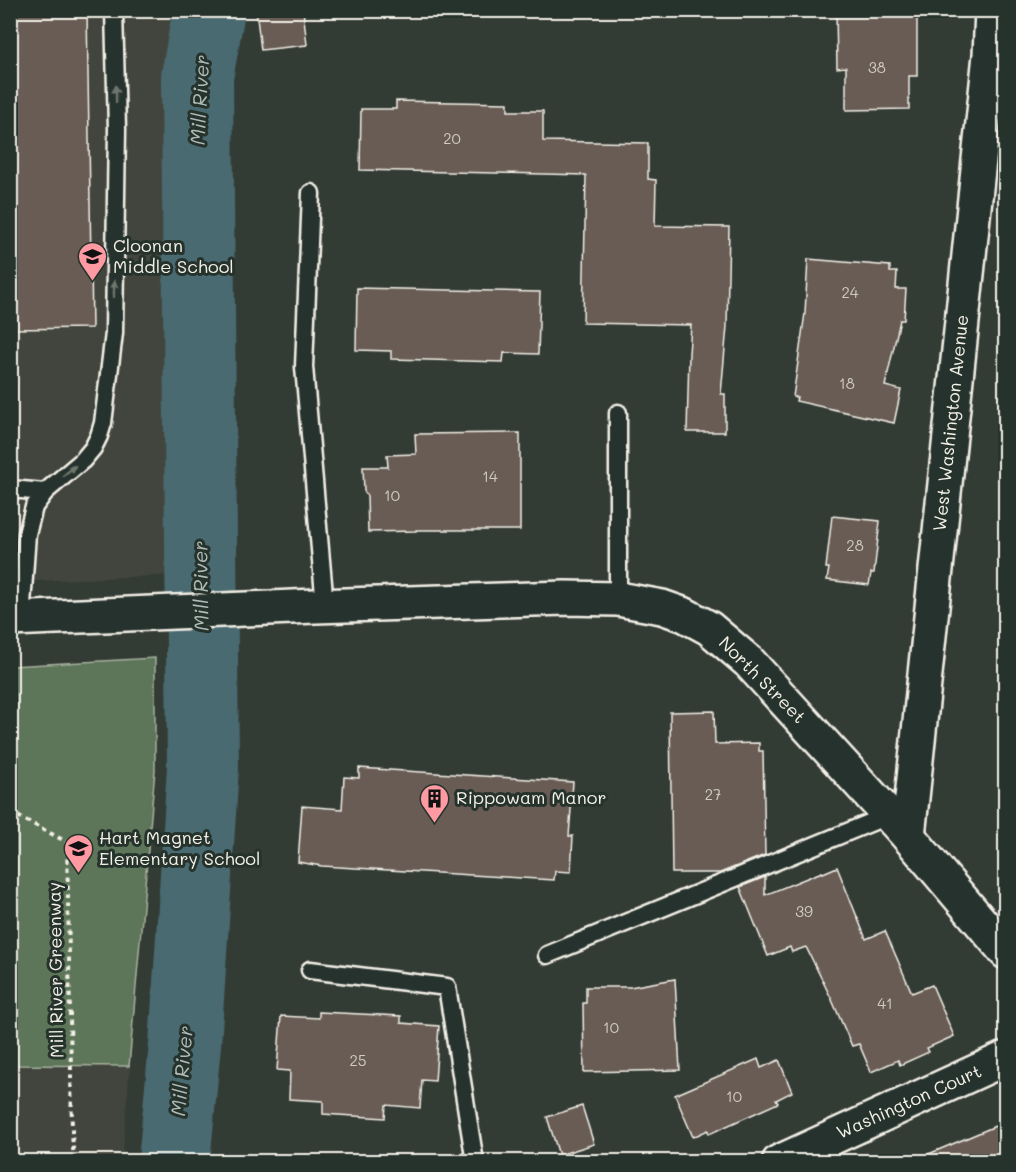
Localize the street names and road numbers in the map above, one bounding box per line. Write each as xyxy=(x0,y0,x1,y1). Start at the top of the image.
street label: West Washington Avenue xyxy=(927,313,973,532)
street label: North Street xyxy=(714,630,812,728)
street label: Mill River Greenway xyxy=(41,882,69,1058)
street label: Washington Court xyxy=(832,1058,985,1144)

